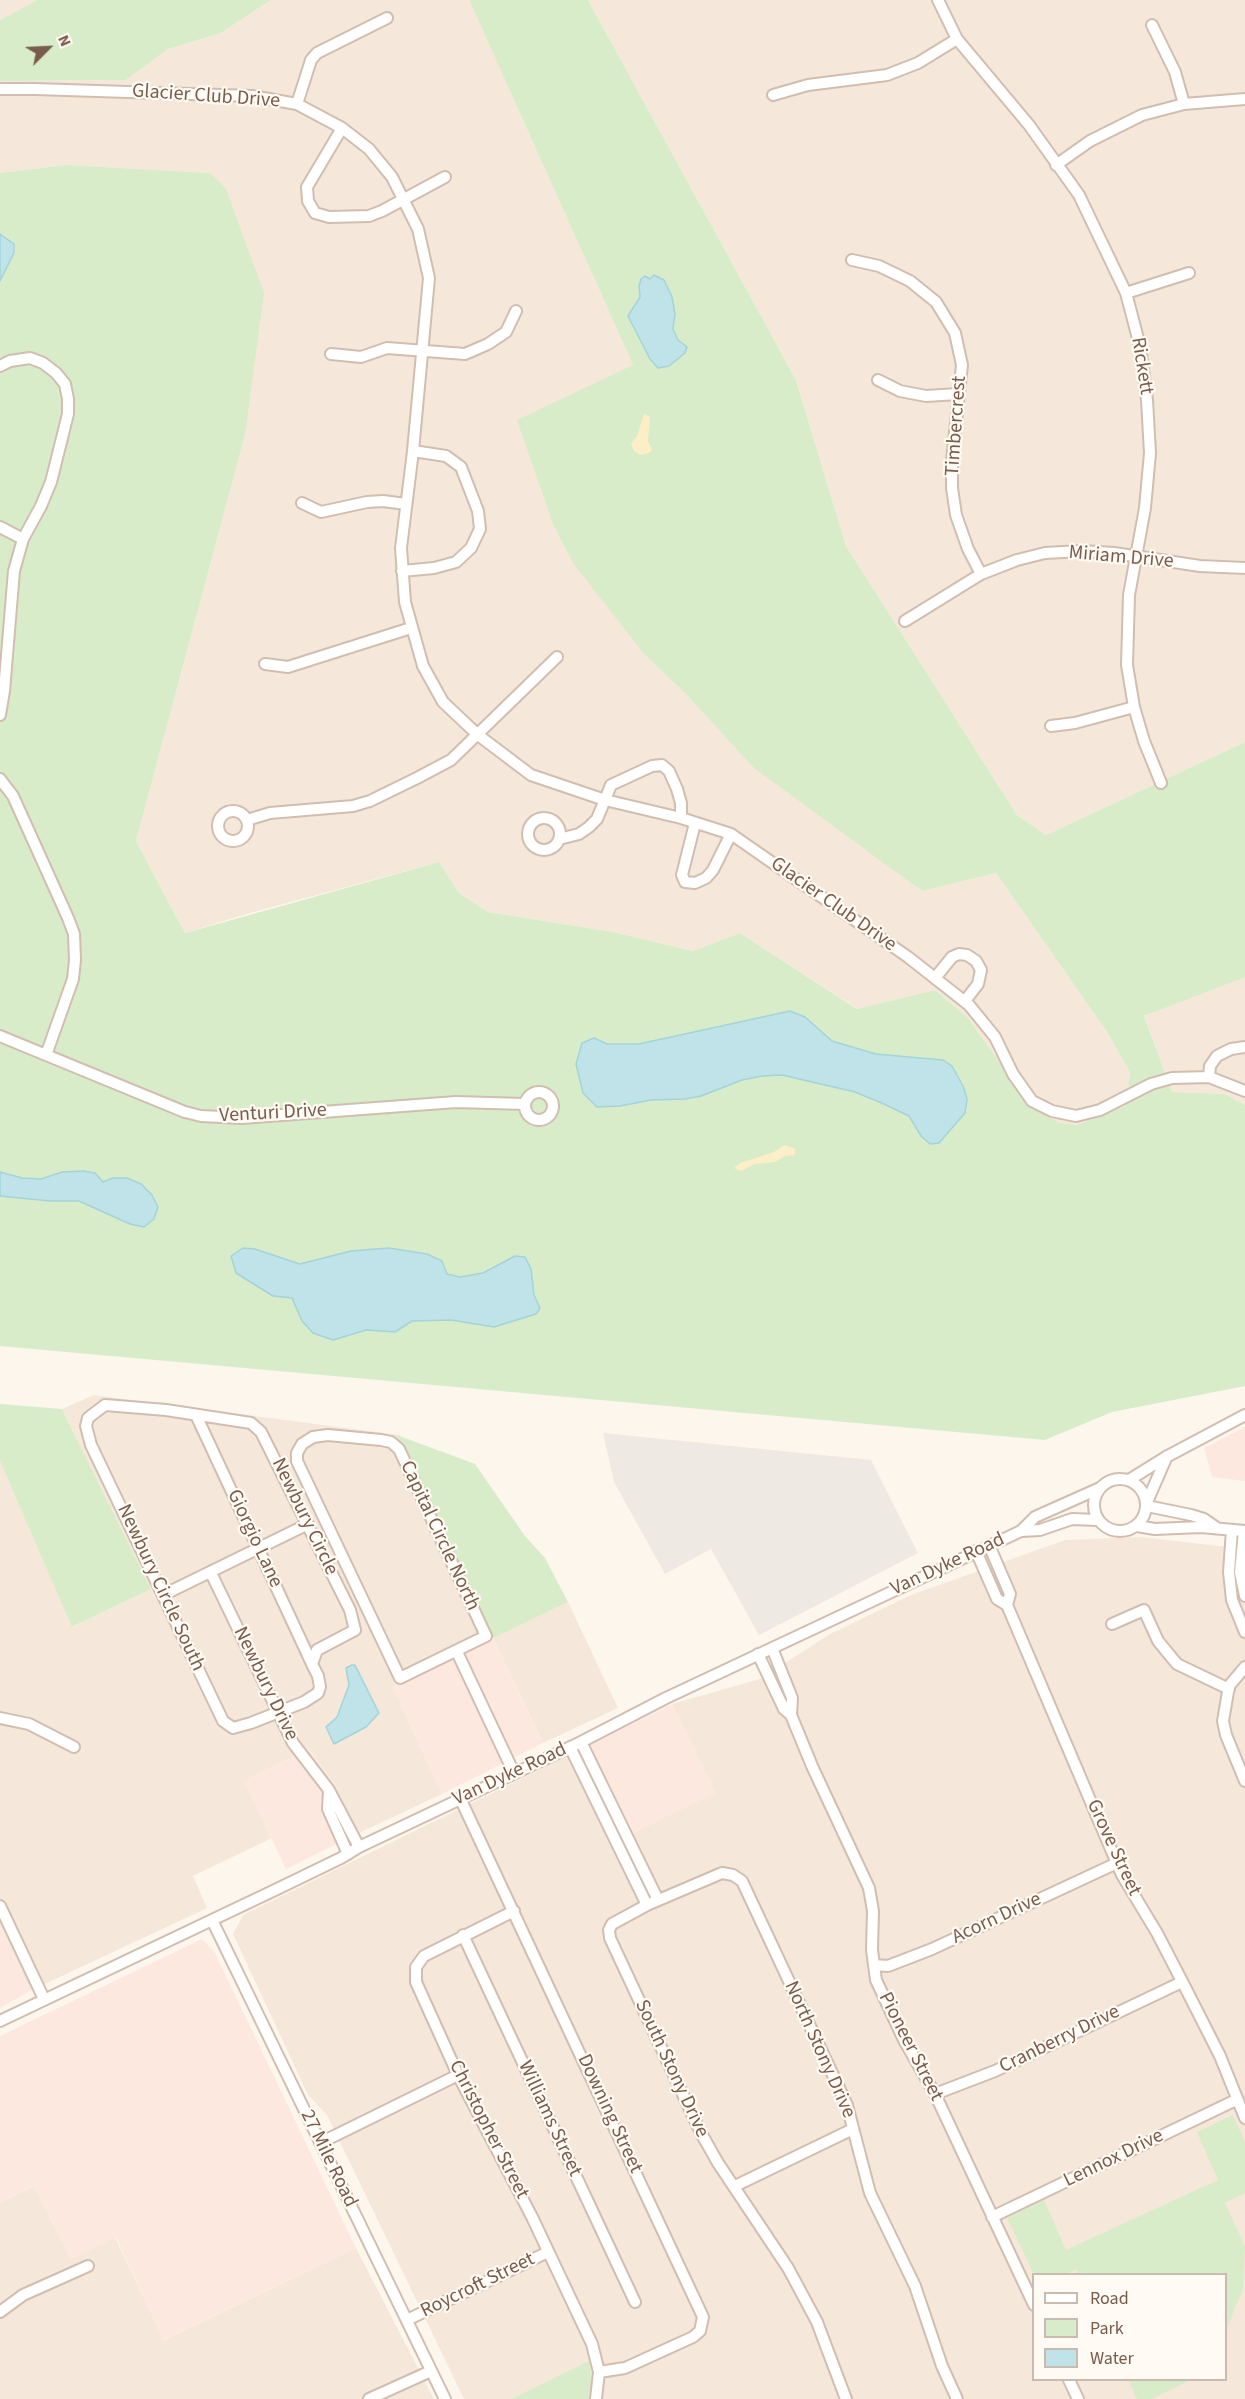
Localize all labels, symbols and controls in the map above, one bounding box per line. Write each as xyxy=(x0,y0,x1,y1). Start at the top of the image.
north arrow xyxy=(18,18,78,78)
text: N xyxy=(52,31,77,50)
street label: Glacier Club Drive xyxy=(131,80,281,114)
street label: Rickett xyxy=(1125,336,1157,396)
street label: Timbercrest xyxy=(942,375,972,477)
street label: Miriam Drive xyxy=(1067,541,1175,575)
street label: Glacier Club Drive xyxy=(765,853,901,957)
street label: Venturi Drive xyxy=(219,1099,327,1129)
street label: Newbury Circle xyxy=(265,1455,343,1579)
street label: Capital Circle North xyxy=(394,1457,484,1615)
street label: Giorgio Lane xyxy=(221,1486,287,1592)
street label: Newbury Circle South xyxy=(111,1501,209,1675)
street label: Van Dyke Road xyxy=(887,1528,1009,1602)
street label: Newbury Drive xyxy=(227,1623,303,1745)
street label: Van Dyke Road xyxy=(449,1738,571,1812)
street label: Grove Street xyxy=(1080,1796,1146,1900)
street label: Acorn Drive xyxy=(949,1888,1045,1950)
street label: North Stony Drive xyxy=(778,1978,860,2122)
street label: Pioneer Street xyxy=(872,1989,948,2105)
street label: South Stony Drive xyxy=(629,1996,713,2142)
street label: Cranberry Drive xyxy=(996,2001,1124,2079)
street label: Downing Street xyxy=(571,2051,647,2177)
street label: Christopher Street xyxy=(443,2057,533,2203)
street label: Williams Street xyxy=(512,2057,586,2181)
street label: 27 Mile Road xyxy=(294,2106,362,2212)
street label: Lennox Drive xyxy=(1060,2125,1168,2193)
street label: Roycroft Street xyxy=(417,2248,539,2324)
legend xyxy=(1032,2273,1227,2381)
text: Road xyxy=(1090,2286,1129,2311)
text: Park xyxy=(1090,2316,1124,2341)
text: Water xyxy=(1090,2346,1134,2371)

